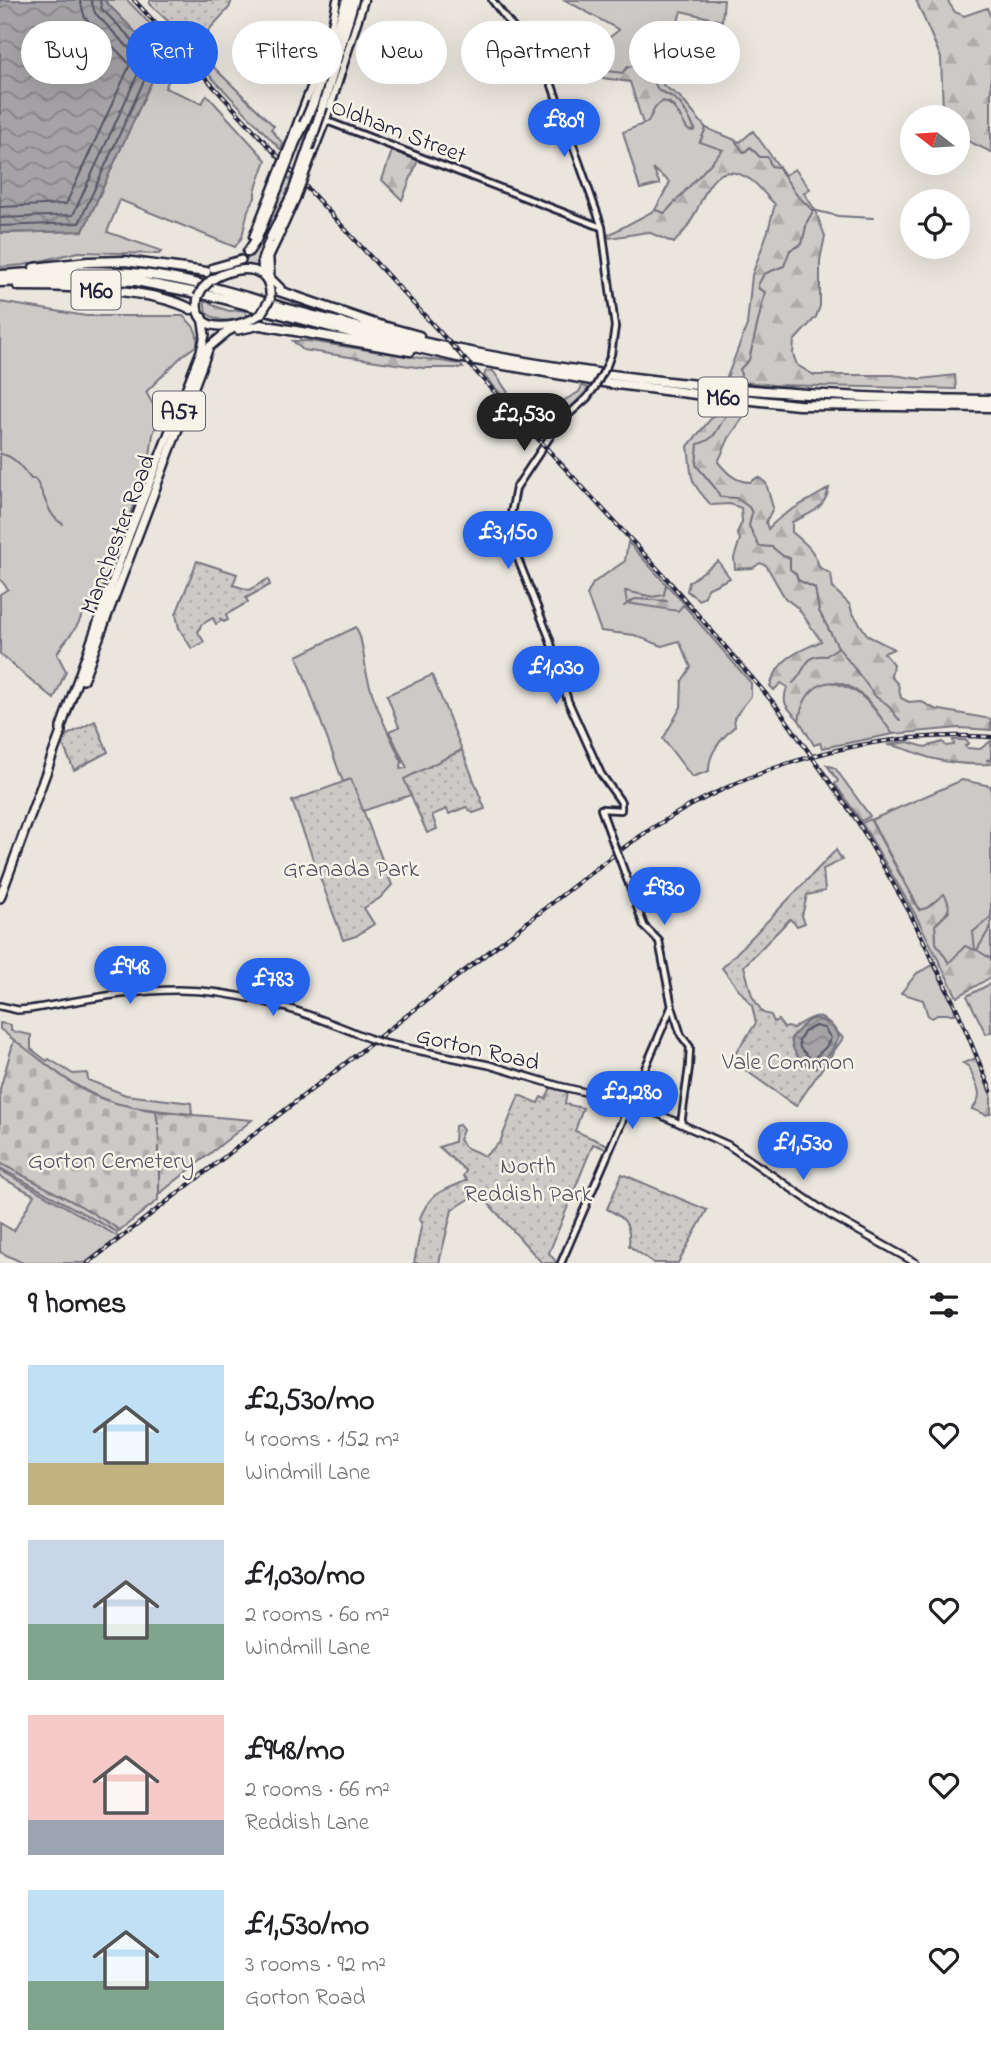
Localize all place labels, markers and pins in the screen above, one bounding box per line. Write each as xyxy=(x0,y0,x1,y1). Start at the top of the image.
pin: £809 xyxy=(523,100,605,159)
pin: £2,530 xyxy=(467,393,581,453)
pin: £3,150 xyxy=(451,512,565,571)
pin: £1,030 xyxy=(499,646,613,706)
pin: £930 xyxy=(623,867,705,927)
pin: £948 xyxy=(89,946,171,1006)
pin: £783 xyxy=(232,958,314,1018)
pin: £2,280 xyxy=(575,1072,689,1131)
pin: £1,530 xyxy=(746,1122,860,1182)

